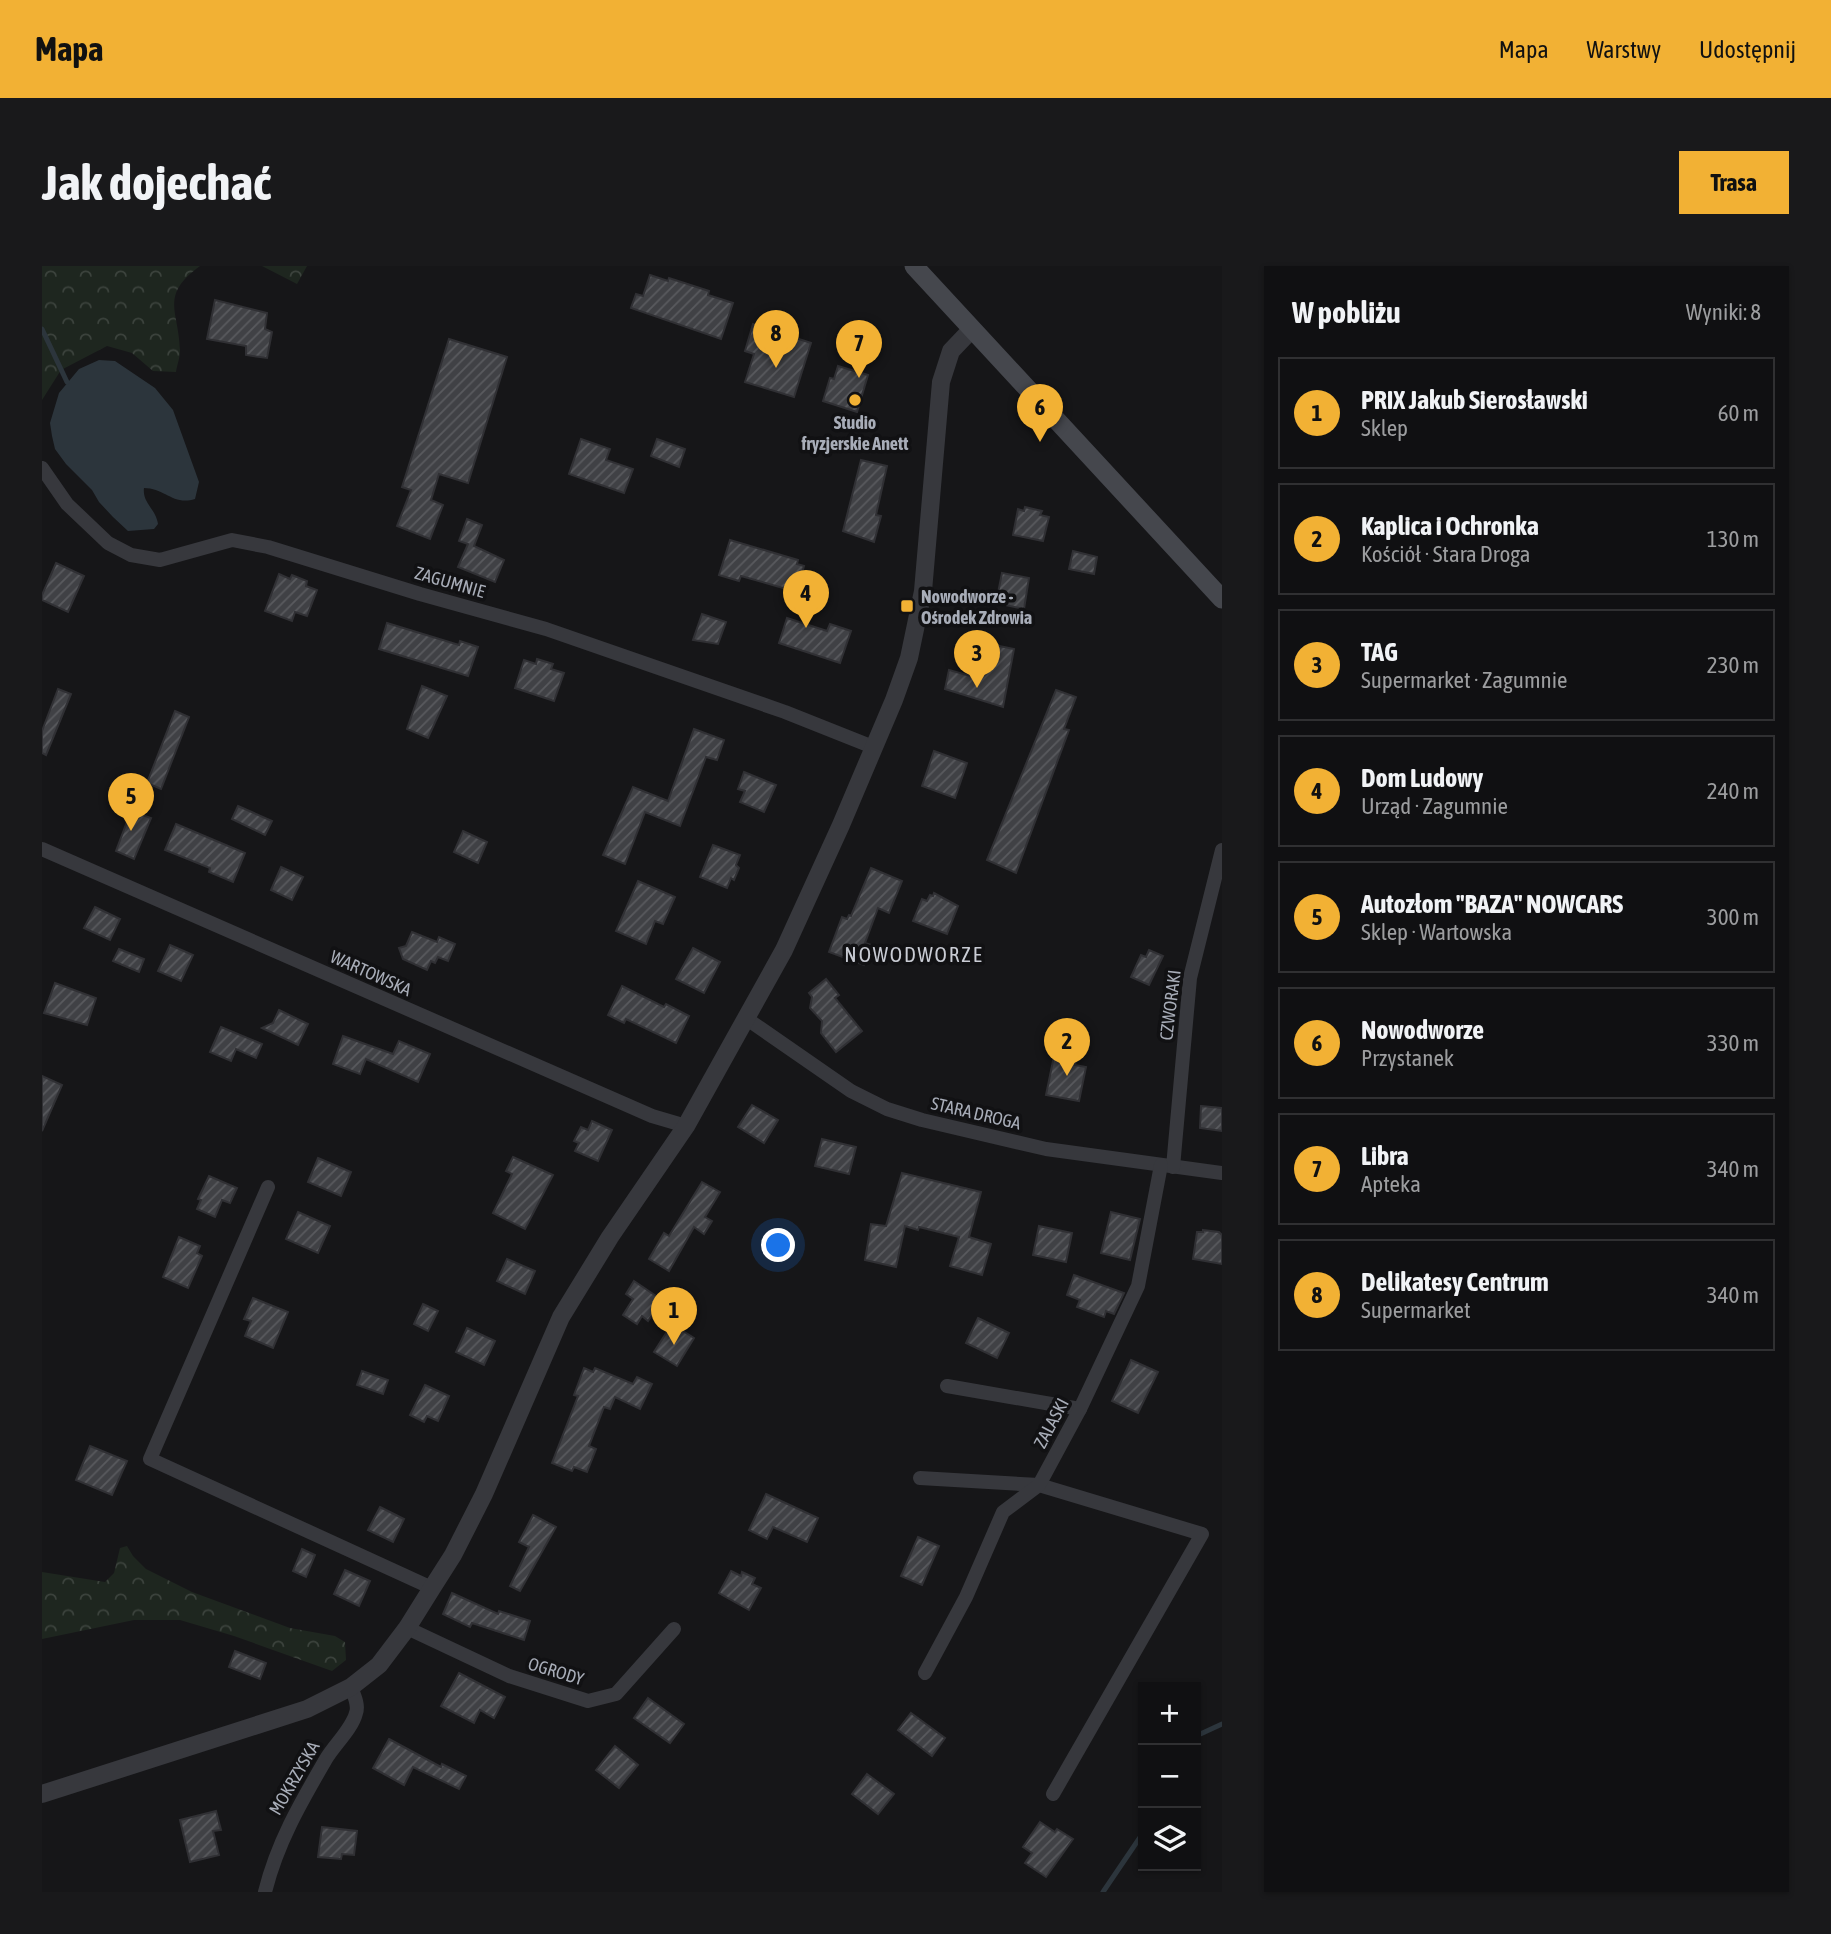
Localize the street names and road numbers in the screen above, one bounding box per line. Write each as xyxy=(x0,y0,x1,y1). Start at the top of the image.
street label: ZAGUMNIE xyxy=(412,562,488,602)
street label: WARTOWSKA xyxy=(327,946,415,1000)
street label: CZWORAKI xyxy=(1155,969,1185,1041)
street label: STARA DROGA xyxy=(929,1092,1023,1134)
street label: ZALASKI xyxy=(1029,1394,1073,1452)
street label: OGRODY xyxy=(526,1653,586,1689)
street label: MOKRZYSKA xyxy=(264,1737,324,1819)

